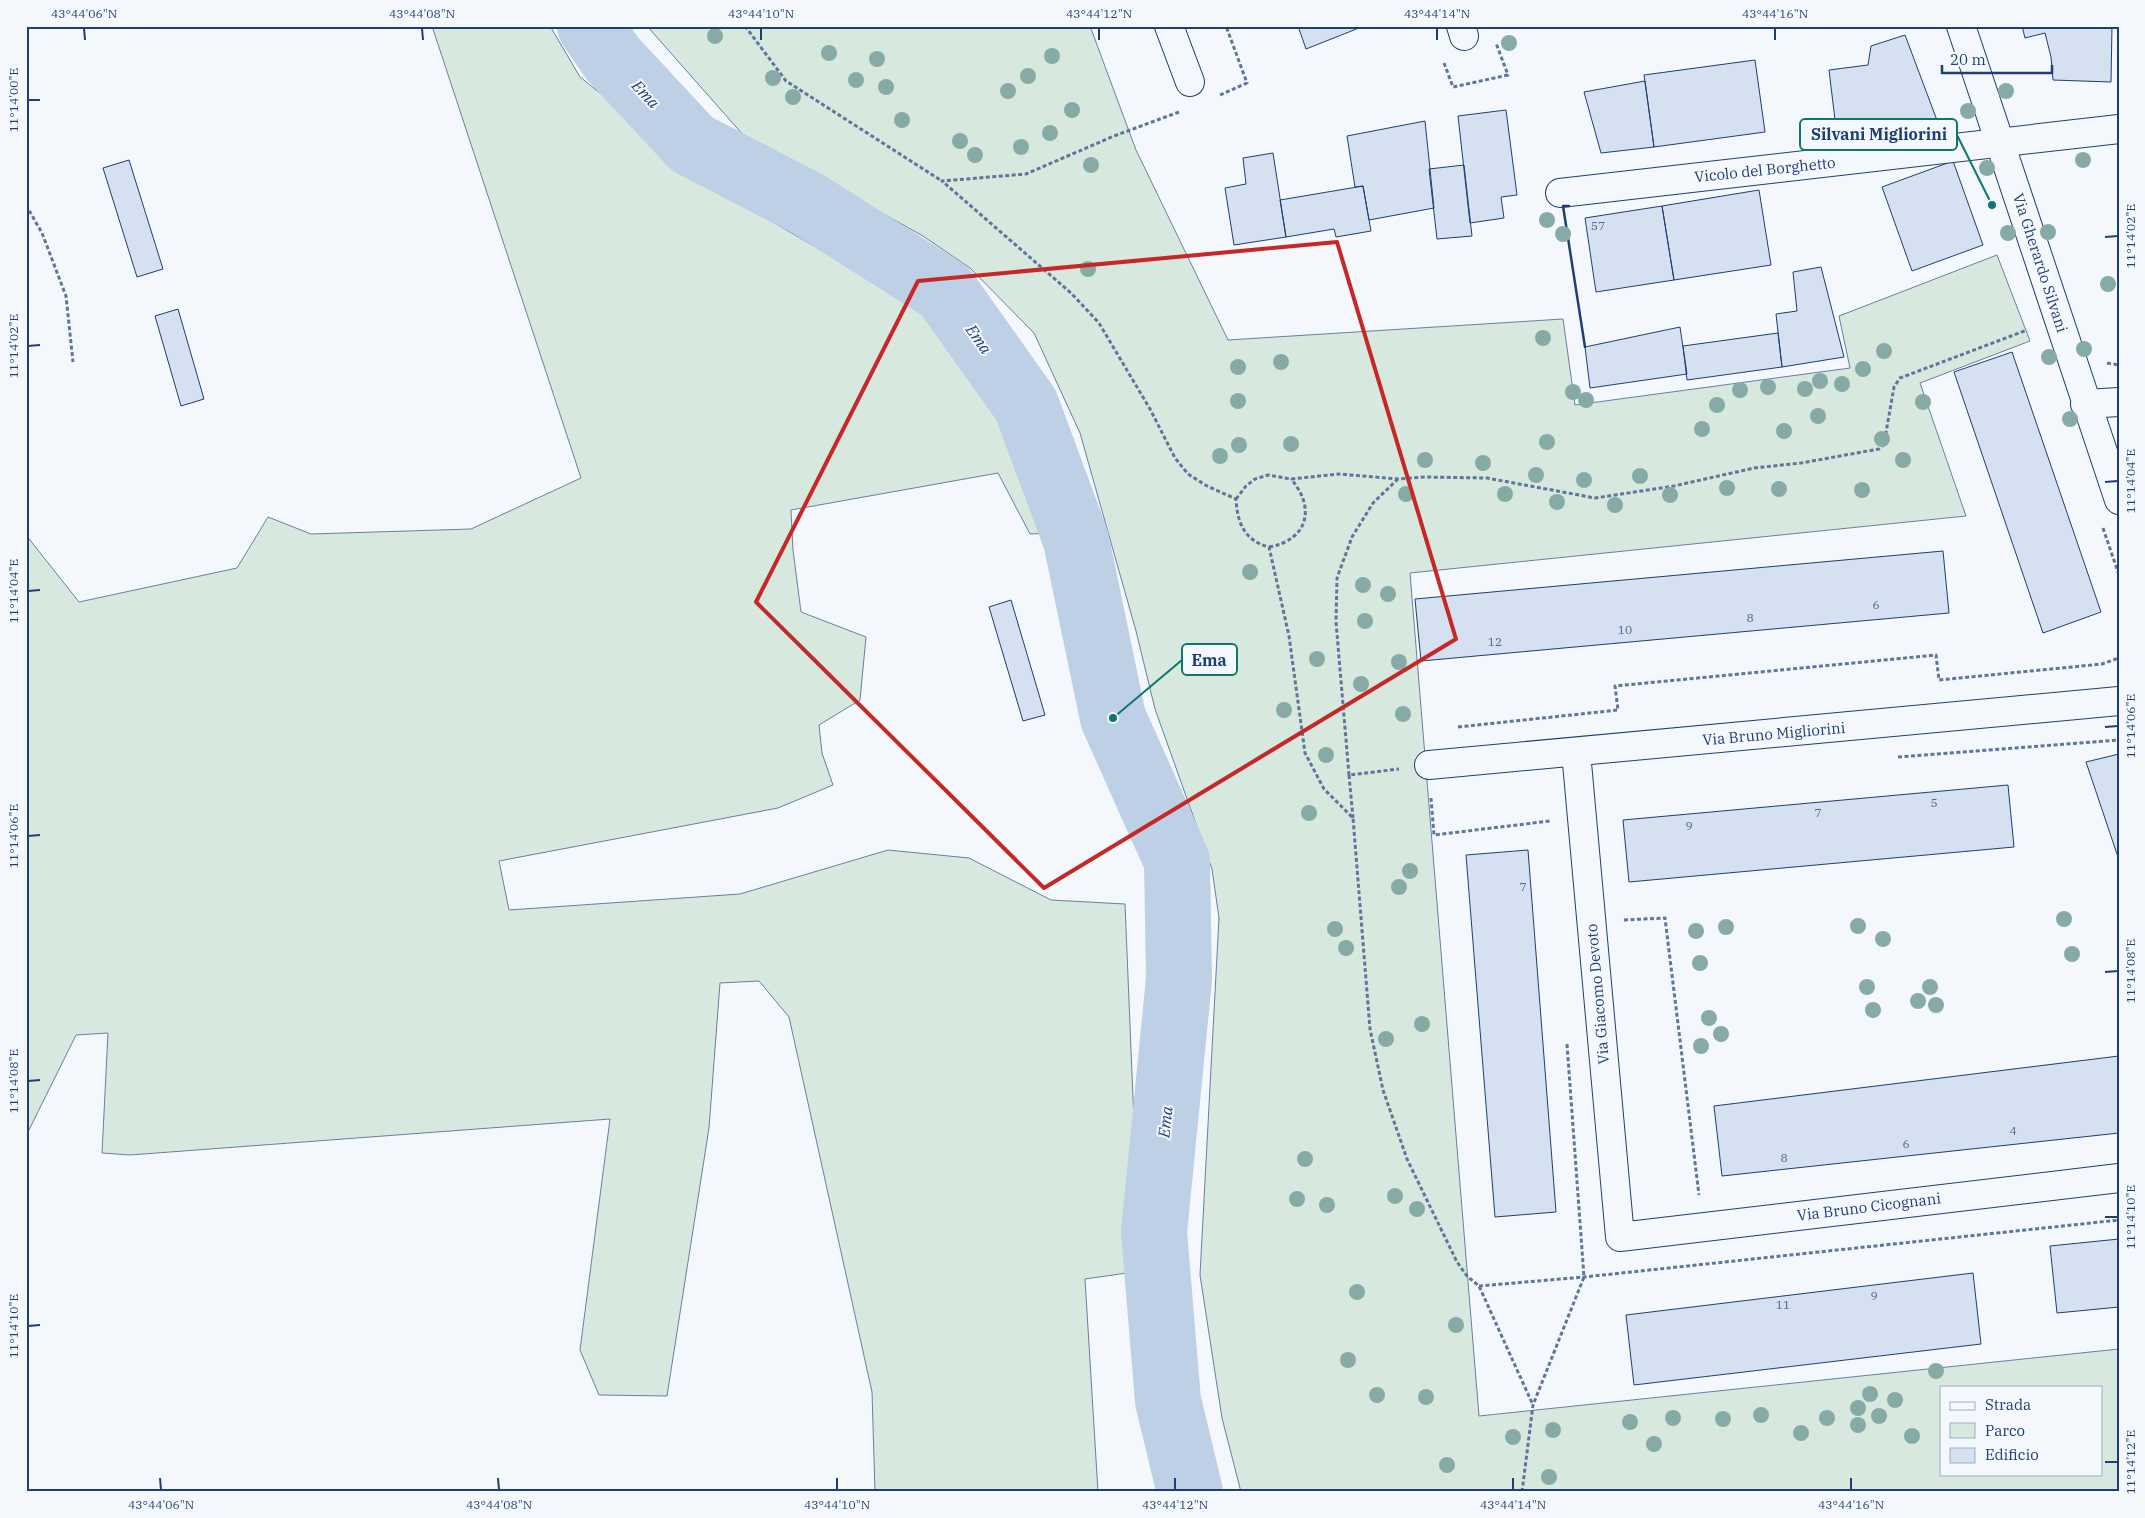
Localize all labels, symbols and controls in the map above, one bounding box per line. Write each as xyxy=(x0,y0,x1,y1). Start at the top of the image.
text: 43°44'06"N xyxy=(51,6,117,21)
text: 43°44'08"N xyxy=(389,6,455,21)
text: 43°44'10"N xyxy=(728,6,794,21)
text: 43°44'12"N xyxy=(1066,6,1132,21)
text: 43°44'14"N xyxy=(1404,6,1470,21)
text: 43°44'16"N xyxy=(1742,6,1808,21)
scale bar xyxy=(1942,42,2052,74)
text: 20 m xyxy=(1950,50,1986,69)
text: 11°14'00"E xyxy=(6,68,21,132)
water label: Ema xyxy=(627,75,664,113)
callout: Silvani Migliorini xyxy=(1800,119,1957,150)
text: Silvani Migliorini xyxy=(1811,124,1947,144)
street label: Vicolo del Borghetto xyxy=(1694,153,1836,186)
street label: Via Gherardo Silvani xyxy=(2009,191,2072,335)
text: 11°14'02"E xyxy=(2123,204,2138,268)
house number: 57 xyxy=(1591,218,1605,233)
text: 11°14'02"E xyxy=(6,314,21,378)
water label: Ema xyxy=(961,319,996,358)
text: 11°14'04"E xyxy=(2123,449,2138,513)
text: 11°14'04"E xyxy=(6,559,21,623)
house number: 6 xyxy=(1872,597,1880,612)
house number: 8 xyxy=(1746,610,1754,625)
house number: 10 xyxy=(1618,622,1632,637)
house number: 12 xyxy=(1488,634,1502,649)
callout: Ema xyxy=(1182,644,1237,675)
text: Ema xyxy=(1191,650,1227,670)
text: 11°14'06"E xyxy=(2123,694,2138,758)
street label: Via Bruno Migliorini xyxy=(1702,718,1846,749)
house number: 5 xyxy=(1930,795,1938,810)
text: 11°14'06"E xyxy=(6,804,21,868)
house number: 7 xyxy=(1814,805,1822,820)
house number: 9 xyxy=(1685,818,1693,833)
house number: 7 xyxy=(1519,879,1527,894)
street label: Via Giacomo Devoto xyxy=(1582,923,1613,1065)
text: 11°14'08"E xyxy=(2123,939,2138,1003)
text: 11°14'08"E xyxy=(6,1049,21,1113)
water label: Ema xyxy=(1153,1105,1177,1140)
house number: 4 xyxy=(2009,1123,2017,1138)
house number: 6 xyxy=(1902,1136,1910,1151)
house number: 8 xyxy=(1780,1150,1788,1165)
text: 11°14'10"E xyxy=(2123,1185,2138,1249)
street label: Via Bruno Cicognani xyxy=(1796,1188,1942,1225)
house number: 9 xyxy=(1870,1288,1878,1303)
text: 11°14'10"E xyxy=(6,1294,21,1358)
house number: 11 xyxy=(1776,1297,1790,1312)
legend xyxy=(1940,1386,2102,1476)
text: Strada xyxy=(1985,1395,2031,1414)
text: Parco xyxy=(1985,1421,2025,1440)
text: 11°14'12"E xyxy=(2123,1430,2138,1494)
text: Edificio xyxy=(1985,1445,2039,1464)
text: 43°44'06"N xyxy=(128,1497,194,1512)
text: 43°44'08"N xyxy=(466,1497,532,1512)
text: 43°44'10"N xyxy=(804,1497,870,1512)
text: 43°44'12"N xyxy=(1142,1497,1208,1512)
text: 43°44'14"N xyxy=(1480,1497,1546,1512)
text: 43°44'16"N xyxy=(1818,1497,1884,1512)

